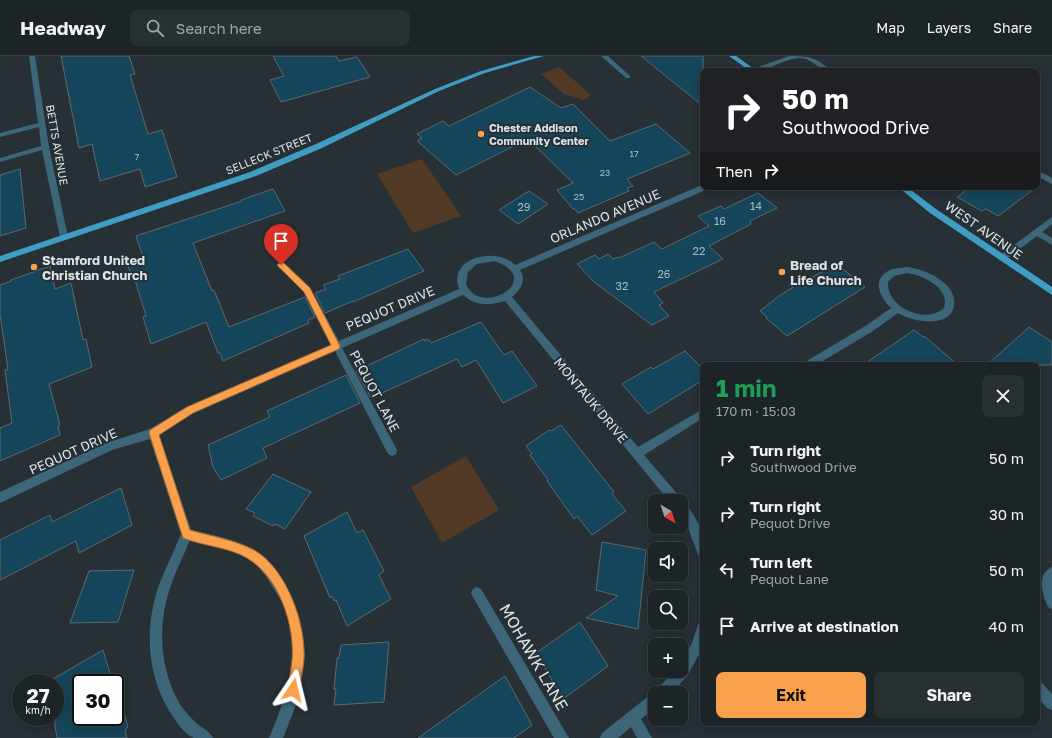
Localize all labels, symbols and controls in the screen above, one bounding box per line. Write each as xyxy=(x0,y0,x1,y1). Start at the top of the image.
search box xyxy=(130,10,410,46)
text: Headway xyxy=(20,16,106,39)
icon: search xyxy=(144,17,166,39)
text: Search here xyxy=(176,19,262,37)
text: Map xyxy=(876,19,905,36)
text: Layers xyxy=(927,19,971,36)
text: Share xyxy=(993,19,1032,36)
text: 50 m xyxy=(782,82,849,115)
icon: right xyxy=(716,84,768,136)
street label: BETTS AVENUE xyxy=(44,104,71,186)
text: Southwood Drive xyxy=(782,116,929,138)
place label: Chester Addison Community Center xyxy=(489,121,590,147)
marker: Chester Addison Community Center xyxy=(476,129,486,139)
street label: SELLECK STREET xyxy=(224,130,314,177)
house number: 17 xyxy=(629,148,639,159)
house number: 7 xyxy=(135,151,140,162)
icon: right xyxy=(760,160,782,182)
text: Then xyxy=(716,162,752,180)
house number: 23 xyxy=(600,167,610,178)
street label: ORLANDO AVENUE xyxy=(547,185,663,246)
house number: 25 xyxy=(574,191,584,202)
street label: WEST AVENUE xyxy=(942,197,1026,263)
house number: 14 xyxy=(750,199,762,212)
house number: 29 xyxy=(517,200,531,213)
house number: 16 xyxy=(714,214,726,227)
pin xyxy=(264,224,298,265)
icon: arrive xyxy=(270,230,292,252)
house number: 22 xyxy=(693,244,705,257)
place label: Stamford United Christian Church xyxy=(42,252,148,283)
place label: Bread of Life Church xyxy=(790,257,862,288)
marker: Stamford United Christian Church xyxy=(29,262,39,272)
house number: 26 xyxy=(657,267,671,280)
marker: Bread of Life Church xyxy=(777,267,787,277)
house number: 32 xyxy=(616,279,628,292)
street label: PEQUOT DRIVE xyxy=(343,282,437,334)
street label: PEQUOT LANE xyxy=(347,347,403,435)
street label: MONTAUK DRIVE xyxy=(551,354,631,446)
text: 1 min xyxy=(716,373,776,402)
button: close xyxy=(982,375,1024,417)
text: 170 m · 15:03 xyxy=(716,403,796,419)
street label: PEQUOT DRIVE xyxy=(26,424,120,478)
text: Turn right xyxy=(750,441,821,459)
icon: right xyxy=(716,447,738,469)
text: 50 m xyxy=(989,449,1024,467)
text: Southwood Drive xyxy=(750,459,857,475)
north arrow xyxy=(648,494,688,534)
map controls xyxy=(648,494,688,726)
text: Turn right xyxy=(750,497,821,515)
icon: right xyxy=(716,503,738,525)
text: 30 m xyxy=(989,505,1024,523)
text: Pequot Drive xyxy=(750,515,830,531)
button: sound xyxy=(648,542,688,582)
text: Turn left xyxy=(750,553,812,571)
icon: left xyxy=(716,559,738,581)
text: 50 m xyxy=(989,561,1024,579)
text: Pequot Lane xyxy=(750,571,828,587)
button: search xyxy=(648,590,688,630)
street label: MOHAWK LANE xyxy=(495,600,573,714)
icon: arrive xyxy=(716,615,738,637)
text: Arrive at destination xyxy=(750,617,899,635)
text: 40 m xyxy=(989,617,1024,635)
button: + xyxy=(648,638,688,678)
position arrow xyxy=(272,669,314,711)
button: Exit xyxy=(716,672,866,718)
button: Share xyxy=(874,672,1024,718)
speed limit sign: 30 xyxy=(72,674,124,726)
text: 27 xyxy=(26,683,50,707)
button: − xyxy=(648,686,688,726)
text: km/h xyxy=(25,704,51,716)

